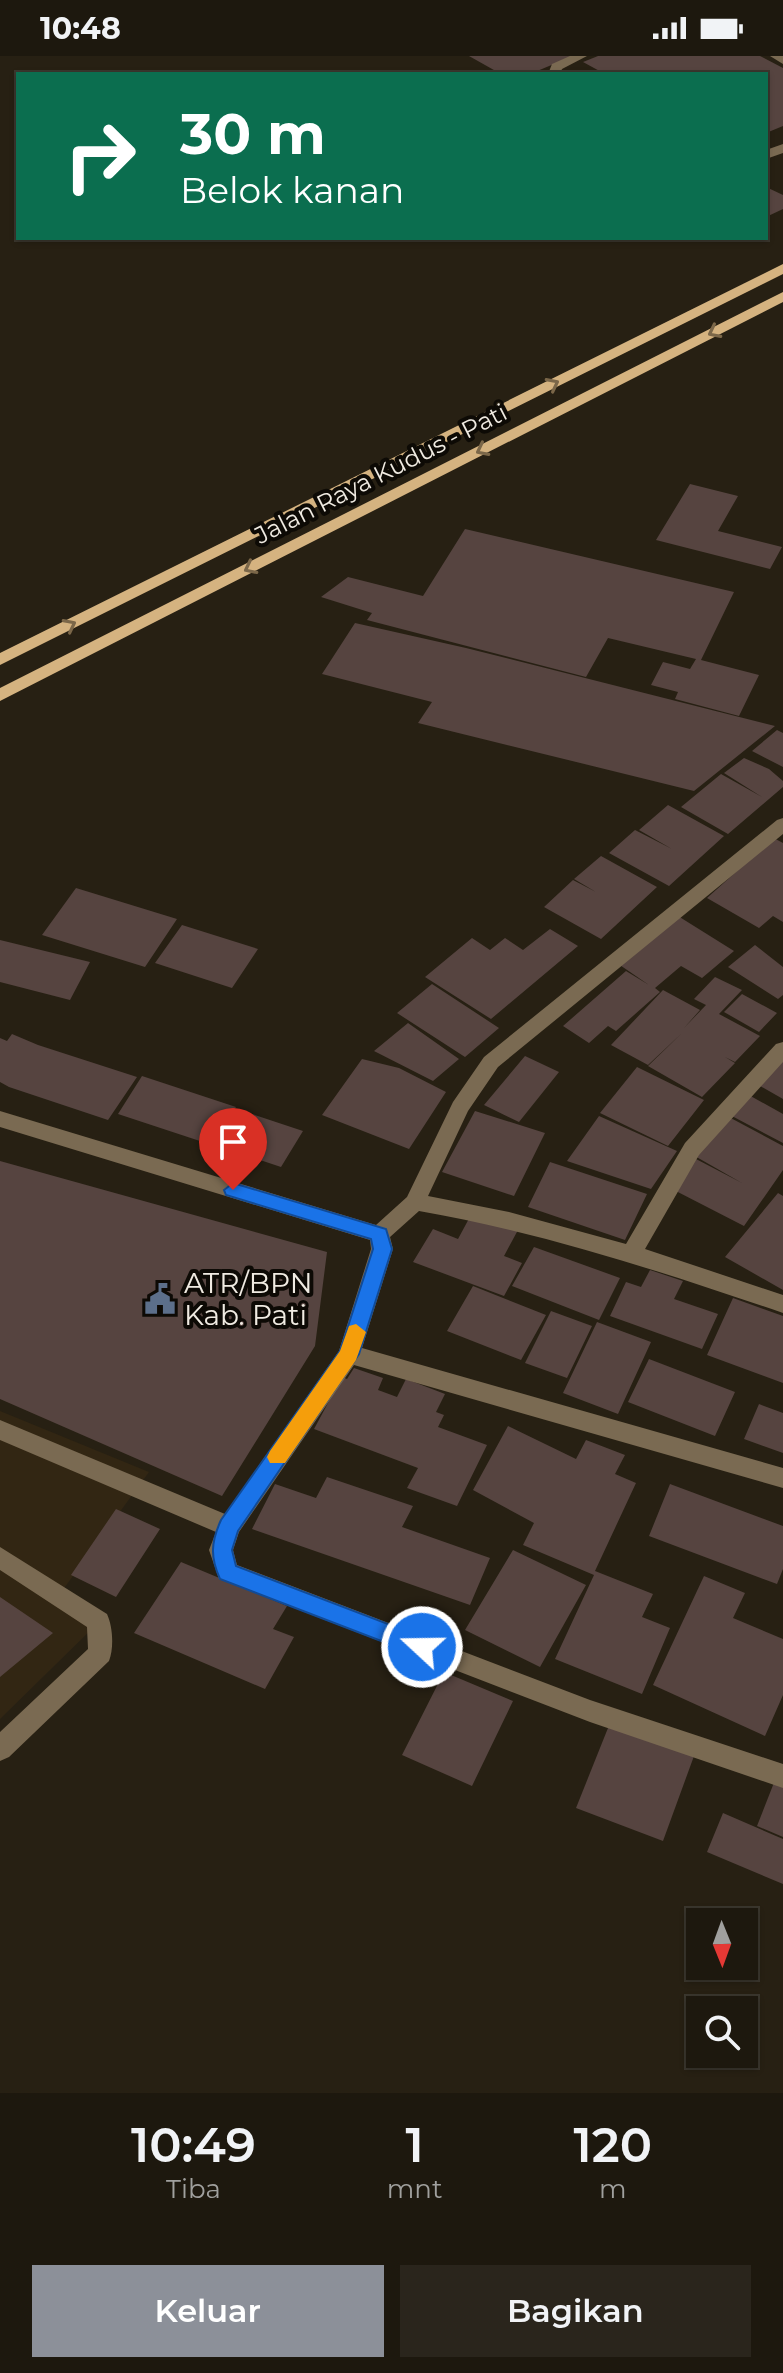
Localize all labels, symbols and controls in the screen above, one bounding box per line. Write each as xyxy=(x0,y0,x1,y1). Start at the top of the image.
text: 10:48 xyxy=(40,10,121,47)
text: 30 m xyxy=(180,100,326,168)
icon: right xyxy=(48,104,152,208)
text: Belok kanan xyxy=(180,168,404,212)
one-way arrow xyxy=(707,322,722,337)
one-way arrow xyxy=(544,378,559,393)
street label: Jalan Raya Kudus - Pati xyxy=(249,397,512,550)
one-way arrow xyxy=(475,440,490,455)
one-way arrow xyxy=(244,558,259,573)
one-way arrow xyxy=(61,619,76,635)
pin xyxy=(199,1108,267,1190)
icon: arrive xyxy=(211,1120,255,1164)
place label: ATR/BPN Kab. Pati xyxy=(184,1266,313,1332)
public building icon: ATR/BPN Kab. Pati xyxy=(143,1282,177,1316)
position arrow xyxy=(380,1605,464,1689)
north arrow xyxy=(686,1908,758,1980)
map controls xyxy=(686,1908,758,2068)
button: search xyxy=(686,1996,758,2068)
text: 10:49 xyxy=(131,2116,256,2174)
text: 1 xyxy=(405,2116,424,2174)
text: 120 xyxy=(573,2116,652,2174)
text: Tiba xyxy=(166,2173,221,2205)
text: mnt xyxy=(387,2173,442,2205)
text: m xyxy=(599,2173,627,2205)
button: Keluar xyxy=(32,2265,384,2357)
button: Bagikan xyxy=(400,2265,751,2357)

